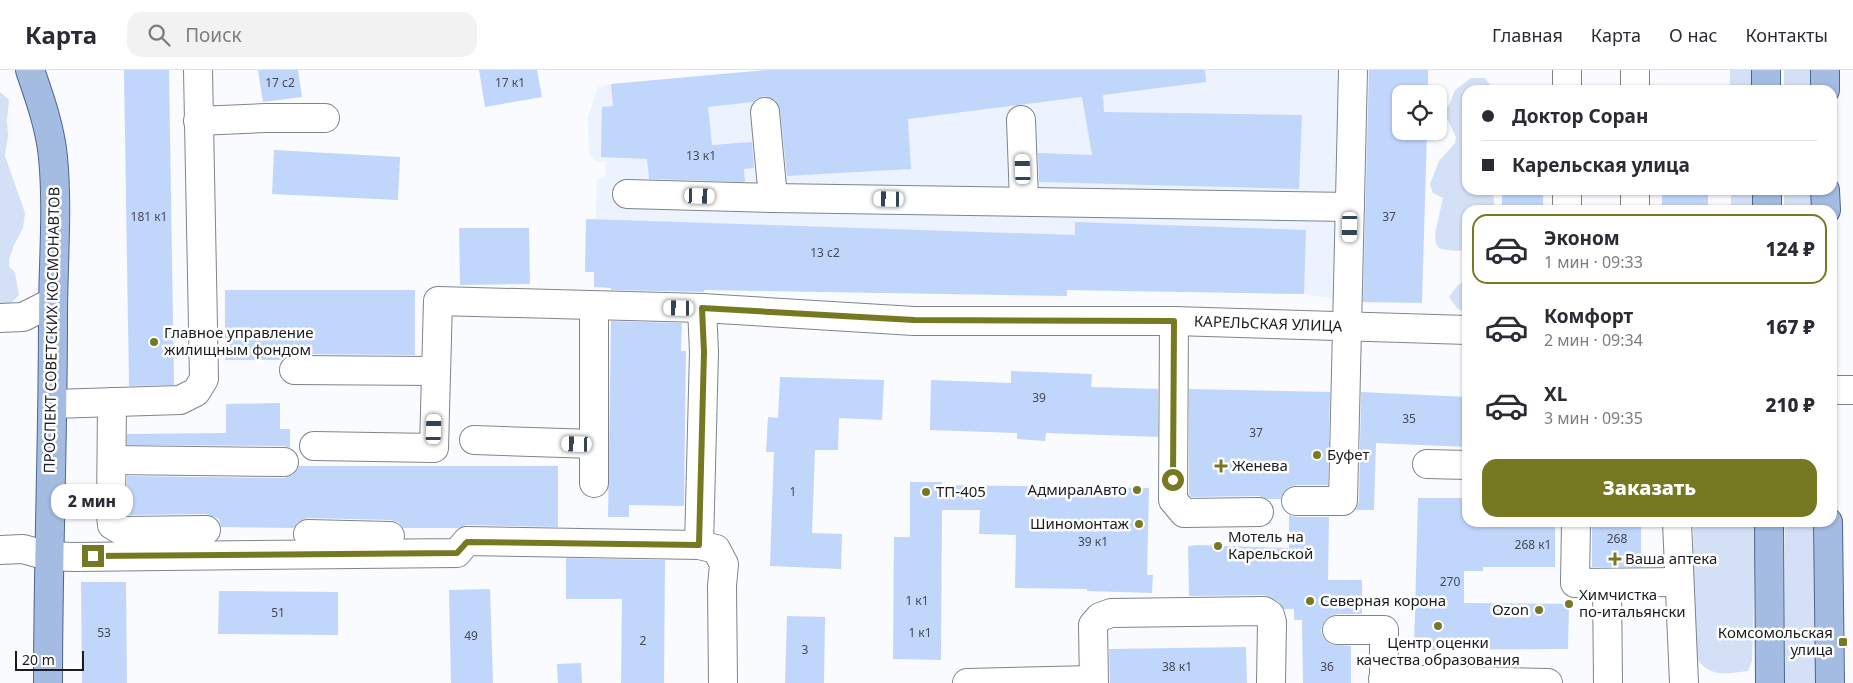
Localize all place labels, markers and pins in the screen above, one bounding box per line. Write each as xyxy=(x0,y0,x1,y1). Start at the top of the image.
place label: Главное управление жилищным фондом xyxy=(164,322,314,359)
marker: Главное управление жилищным фондом xyxy=(148,336,160,348)
place label: Буфет xyxy=(1327,444,1369,464)
marker: Буфет xyxy=(1311,449,1323,461)
place label: Женева xyxy=(1232,455,1288,475)
marker: Женева xyxy=(1214,459,1228,473)
place label: АдмиралАвто xyxy=(1028,479,1127,499)
place label: ТП-405 xyxy=(936,481,986,501)
marker: АдмиралАвто xyxy=(1131,484,1143,496)
marker: ТП-405 xyxy=(920,486,932,498)
place label: Шиномонтаж xyxy=(1030,513,1130,533)
marker: Шиномонтаж xyxy=(1133,518,1145,530)
place label: Мотель на Карельской xyxy=(1228,526,1313,563)
marker: Мотель на Карельской xyxy=(1212,540,1224,552)
place label: Ваша аптека xyxy=(1625,548,1717,568)
marker: Ваша аптека xyxy=(1609,553,1621,565)
place label: Химчистка по-итальянски xyxy=(1579,584,1686,621)
place label: Северная корона xyxy=(1320,590,1446,610)
marker: Северная корона xyxy=(1304,595,1316,607)
marker: Химчистка по-итальянски xyxy=(1563,598,1575,610)
place label: Ozon xyxy=(1492,599,1529,619)
marker: Ozon xyxy=(1533,604,1545,616)
marker: Центр оценки качества образования xyxy=(1432,620,1444,632)
place label: Комсомольская улица xyxy=(1718,622,1833,659)
place label: Центр оценки качества образования xyxy=(1356,632,1520,669)
marker: Комсомольская улица xyxy=(1837,636,1849,648)

